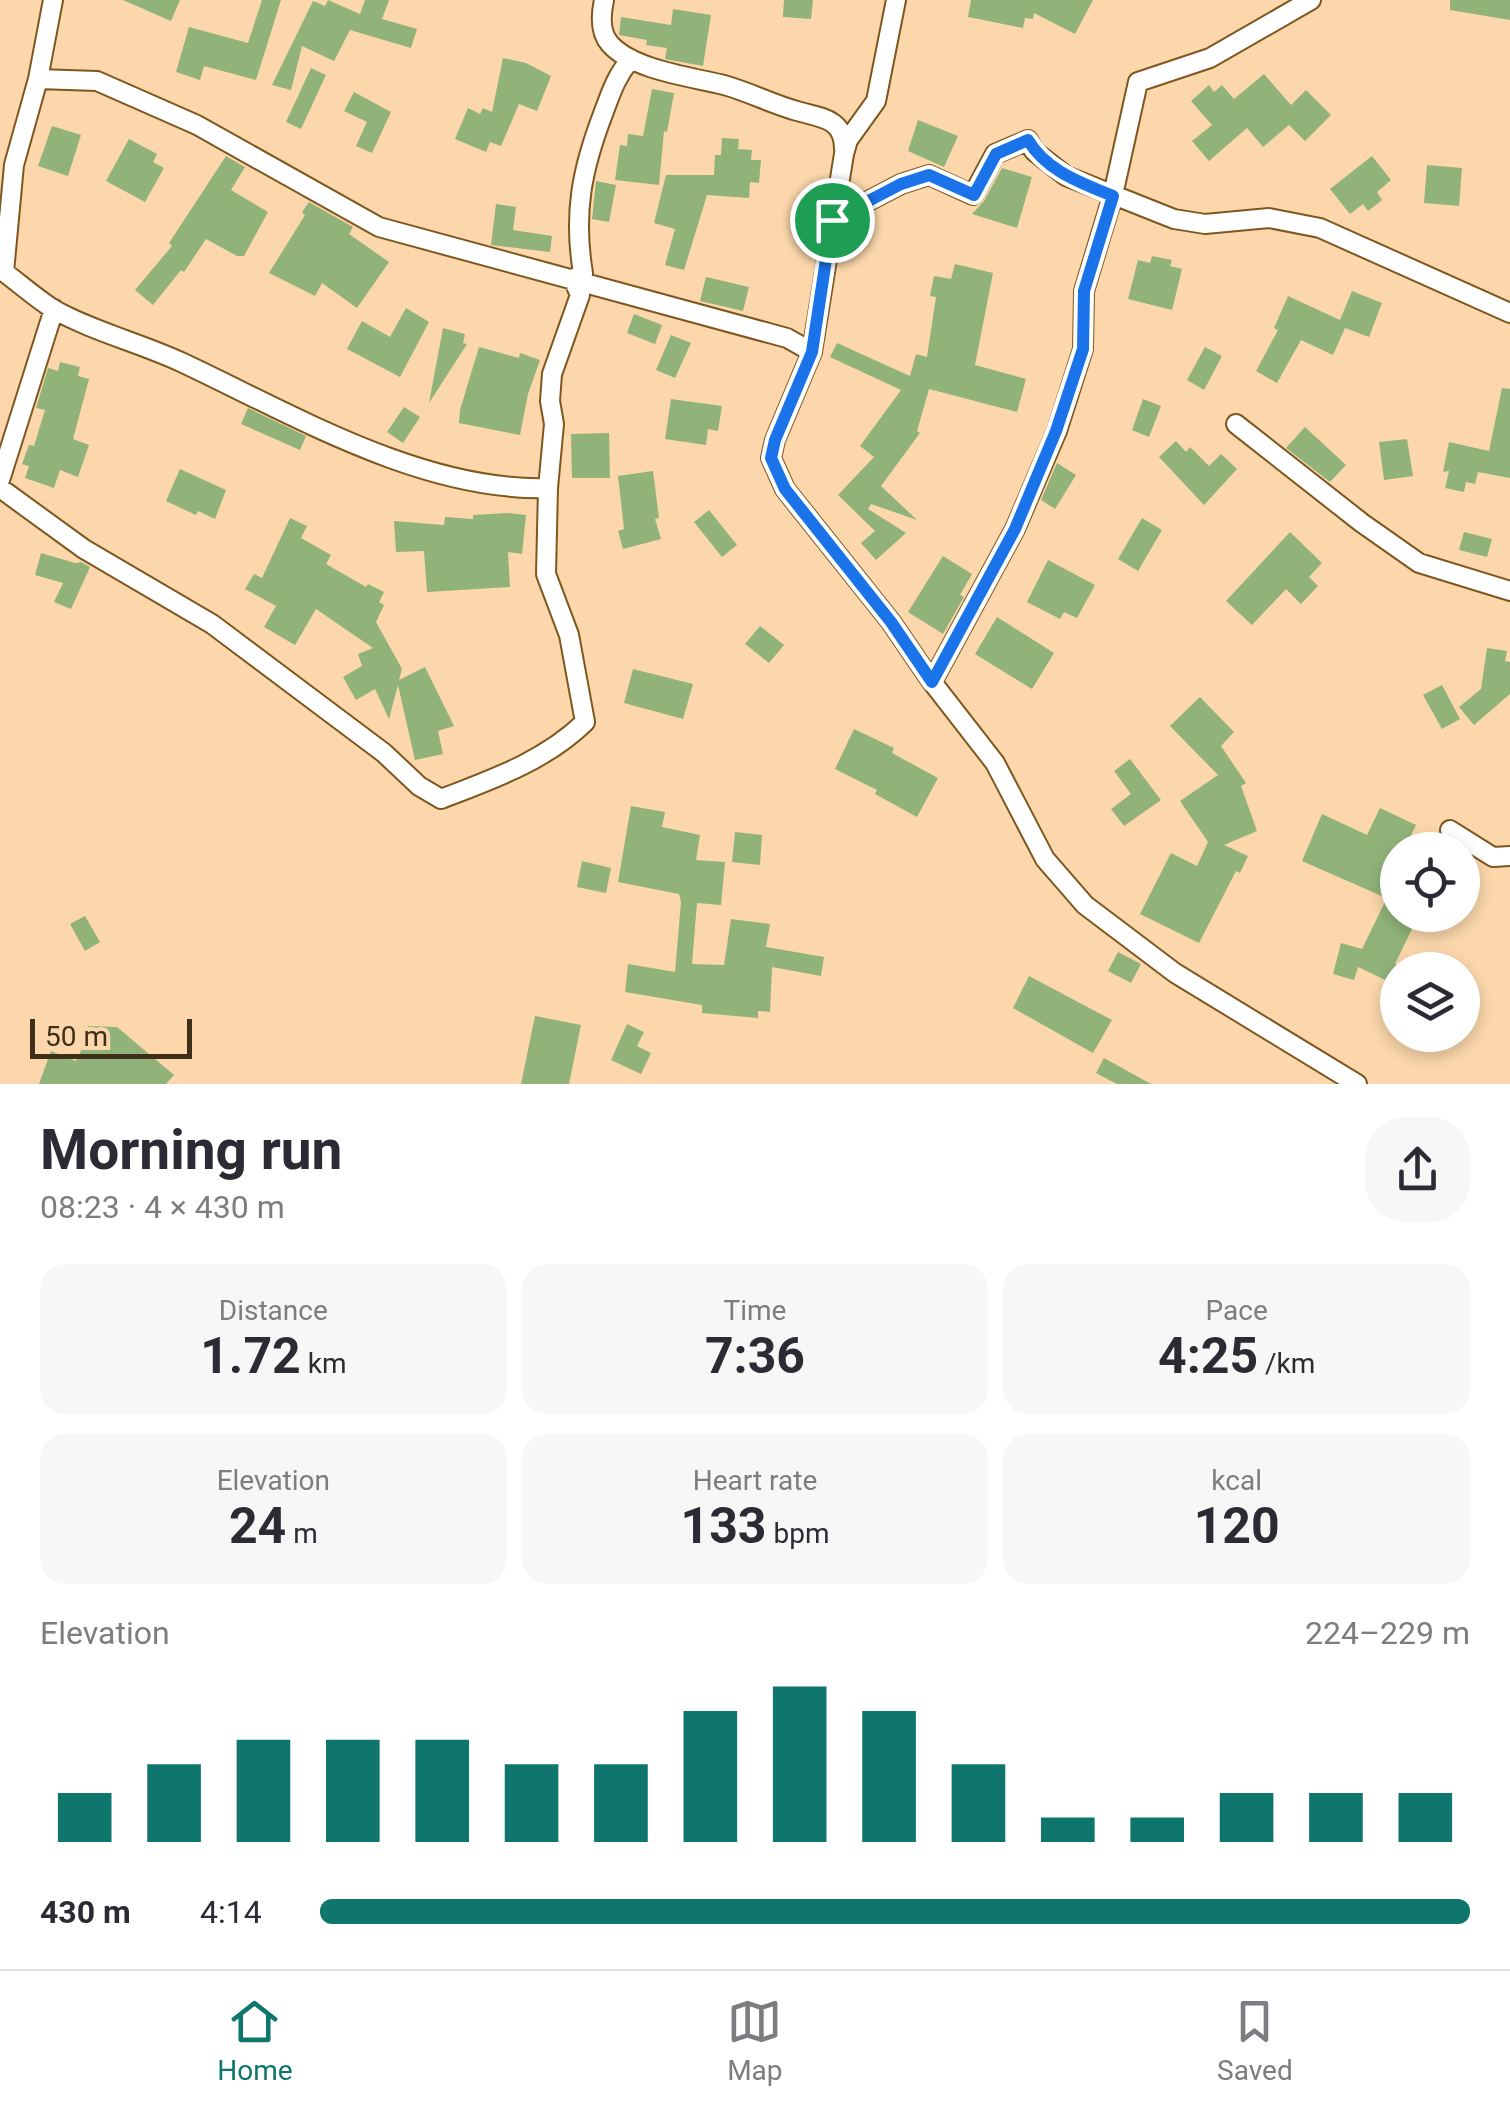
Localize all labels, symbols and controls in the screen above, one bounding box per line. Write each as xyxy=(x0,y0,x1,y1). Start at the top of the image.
pin xyxy=(790,178,875,263)
icon: arrive xyxy=(805,193,860,248)
map controls xyxy=(1380,832,1480,1052)
button: locate xyxy=(1380,832,1480,932)
button: layers xyxy=(1380,952,1480,1052)
scale bar xyxy=(30,1014,192,1058)
text: 50 m xyxy=(45,1020,108,1053)
button: share xyxy=(1365,1117,1470,1222)
text: Morning run xyxy=(40,1118,342,1182)
text: 08:23 · 4 × 430 m xyxy=(40,1188,285,1226)
text: Distance xyxy=(219,1294,328,1327)
text: Time xyxy=(724,1294,786,1327)
text: Pace xyxy=(1206,1294,1268,1327)
text: 1.72 xyxy=(200,1327,301,1385)
text: 7:36 xyxy=(705,1327,805,1385)
text: 4:25 xyxy=(1158,1327,1258,1385)
text: km xyxy=(301,1347,346,1380)
text: /km xyxy=(1258,1347,1315,1380)
text: Elevation xyxy=(217,1464,330,1497)
text: Heart rate xyxy=(693,1464,817,1497)
text: kcal xyxy=(1211,1464,1262,1497)
text: 24 xyxy=(229,1497,286,1555)
text: 133 xyxy=(680,1497,767,1555)
text: 120 xyxy=(1194,1497,1280,1555)
text: m xyxy=(286,1517,318,1550)
text: bpm xyxy=(767,1517,830,1550)
text: Elevation xyxy=(40,1614,170,1652)
text: 224–229 m xyxy=(1305,1614,1470,1652)
text: 430 m xyxy=(40,1893,131,1931)
text: 4:14 xyxy=(200,1893,262,1931)
tab: Home xyxy=(217,1994,293,2087)
tab: Map xyxy=(727,1994,783,2087)
tab: Saved xyxy=(1217,1994,1293,2087)

